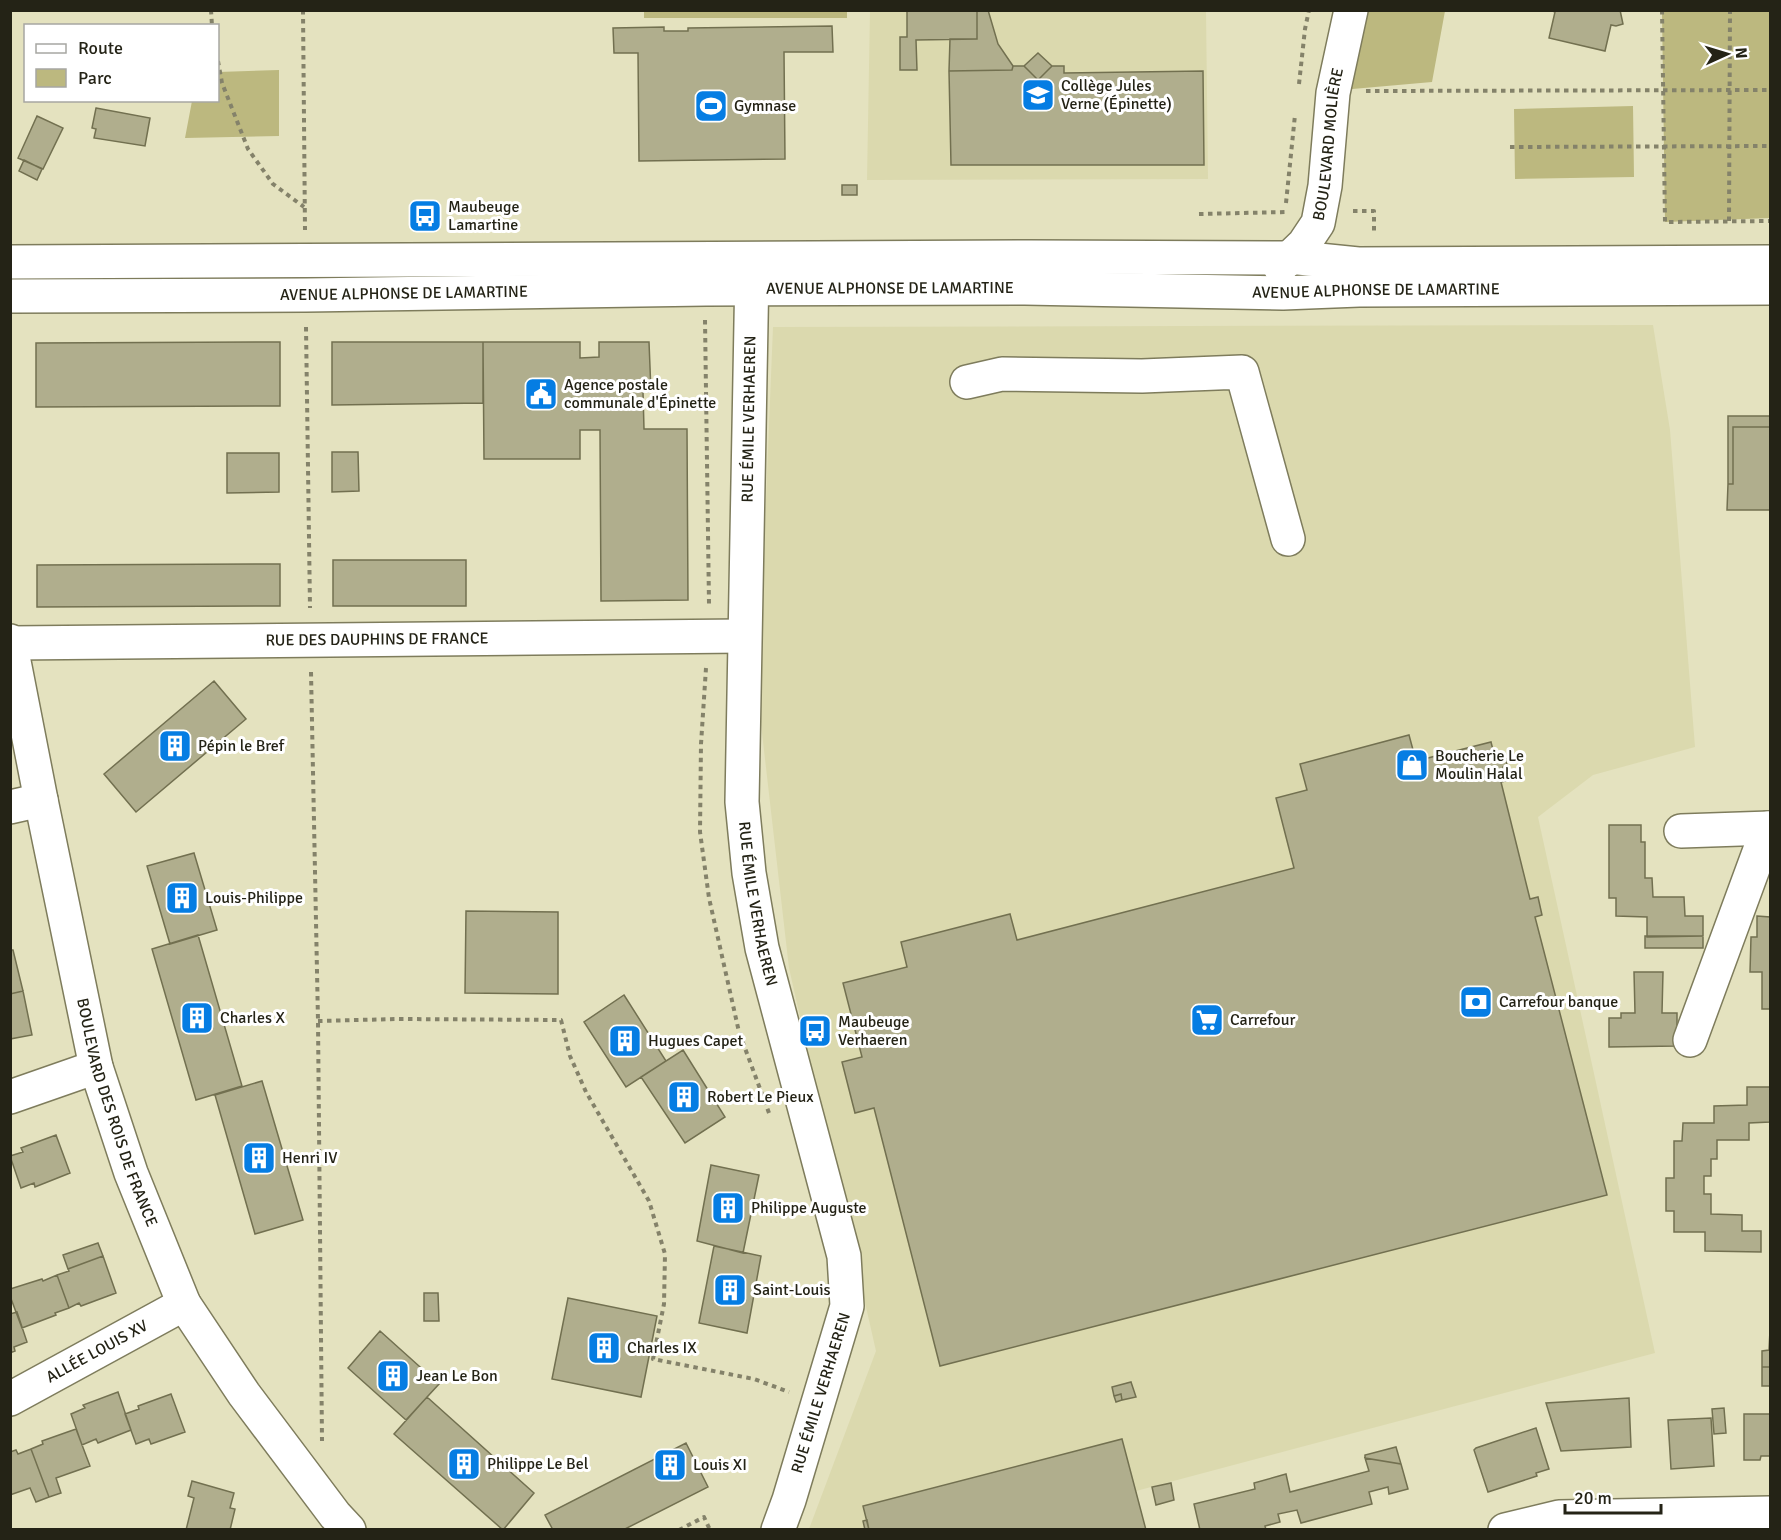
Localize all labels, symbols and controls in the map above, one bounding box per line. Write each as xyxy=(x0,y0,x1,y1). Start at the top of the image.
legend xyxy=(24,24,219,102)
north arrow xyxy=(1697,24,1757,84)
text: Route xyxy=(78,37,123,59)
text: N xyxy=(1731,47,1751,59)
street label: BOULEVARD MOLIÈRE xyxy=(1309,66,1348,222)
text: Parc xyxy=(78,67,112,89)
place label: Collège Jules Verne (Épinette) xyxy=(1061,76,1172,114)
school or university icon: Collège Jules Verne (Épinette) xyxy=(1020,77,1056,113)
sports icon: Gymnase xyxy=(693,88,729,124)
place label: Gymnase xyxy=(734,96,796,116)
place label: Maubeuge Lamartine xyxy=(448,197,519,235)
bus stop icon: Maubeuge Lamartine xyxy=(407,198,443,234)
street label: AVENUE ALPHONSE DE LAMARTINE xyxy=(766,278,1014,299)
street label: AVENUE ALPHONSE DE LAMARTINE xyxy=(1252,279,1500,303)
street label: AVENUE ALPHONSE DE LAMARTINE xyxy=(280,282,528,305)
street label: RUE ÉMILE VERHAEREN xyxy=(738,335,760,503)
place label: Agence postale communale d'Épinette xyxy=(564,375,716,413)
public building icon: Agence postale communale d'Épinette xyxy=(523,376,559,412)
street label: RUE DES DAUPHINS DE FRANCE xyxy=(265,628,489,651)
building icon: Pépin le Bref xyxy=(157,728,193,764)
place label: Pépin le Bref xyxy=(198,736,285,756)
place label: Boucherie Le Moulin Halal xyxy=(1435,746,1524,784)
shop icon: Boucherie Le Moulin Halal xyxy=(1394,747,1430,783)
street label: RUE ÉMILE VERHAEREN xyxy=(734,820,782,988)
building icon: Louis-Philippe xyxy=(164,880,200,916)
place label: Louis-Philippe xyxy=(205,888,303,908)
bank icon: Carrefour banque xyxy=(1458,984,1494,1020)
place label: Carrefour banque xyxy=(1499,992,1618,1012)
street label: BOULEVARD DES ROIS DE FRANCE xyxy=(72,996,162,1230)
building icon: Charles X xyxy=(179,1000,215,1036)
supermarket icon: Carrefour xyxy=(1189,1002,1225,1038)
place label: Charles X xyxy=(220,1008,285,1028)
place label: Carrefour xyxy=(1230,1010,1295,1030)
place label: Maubeuge Verhaeren xyxy=(838,1012,909,1050)
bus stop icon: Maubeuge Verhaeren xyxy=(797,1013,833,1049)
building icon: Hugues Capet xyxy=(607,1023,643,1059)
place label: Hugues Capet xyxy=(648,1031,743,1051)
building icon: Robert Le Pieux xyxy=(666,1079,702,1115)
place label: Robert Le Pieux xyxy=(707,1087,814,1107)
building icon: Henri IV xyxy=(241,1140,277,1176)
place label: Henri IV xyxy=(282,1148,337,1168)
building icon: Philippe Auguste xyxy=(710,1190,746,1226)
place label: Philippe Auguste xyxy=(751,1198,867,1218)
building icon: Saint-Louis xyxy=(712,1272,748,1308)
place label: Saint-Louis xyxy=(753,1280,831,1300)
street label: RUE ÉMILE VERHAEREN xyxy=(787,1310,855,1476)
street label: ALLÉE LOUIS XV xyxy=(43,1316,151,1387)
building icon: Charles IX xyxy=(586,1330,622,1366)
place label: Charles IX xyxy=(627,1338,697,1358)
building icon: Jean Le Bon xyxy=(375,1358,411,1394)
place label: Jean Le Bon xyxy=(416,1366,498,1386)
building icon: Philippe Le Bel xyxy=(446,1446,482,1482)
building icon: Louis XI xyxy=(652,1447,688,1483)
place label: Philippe Le Bel xyxy=(487,1454,589,1474)
place label: Louis XI xyxy=(693,1455,747,1475)
scale bar xyxy=(1565,1477,1661,1515)
text: 20 m xyxy=(1574,1487,1612,1509)

